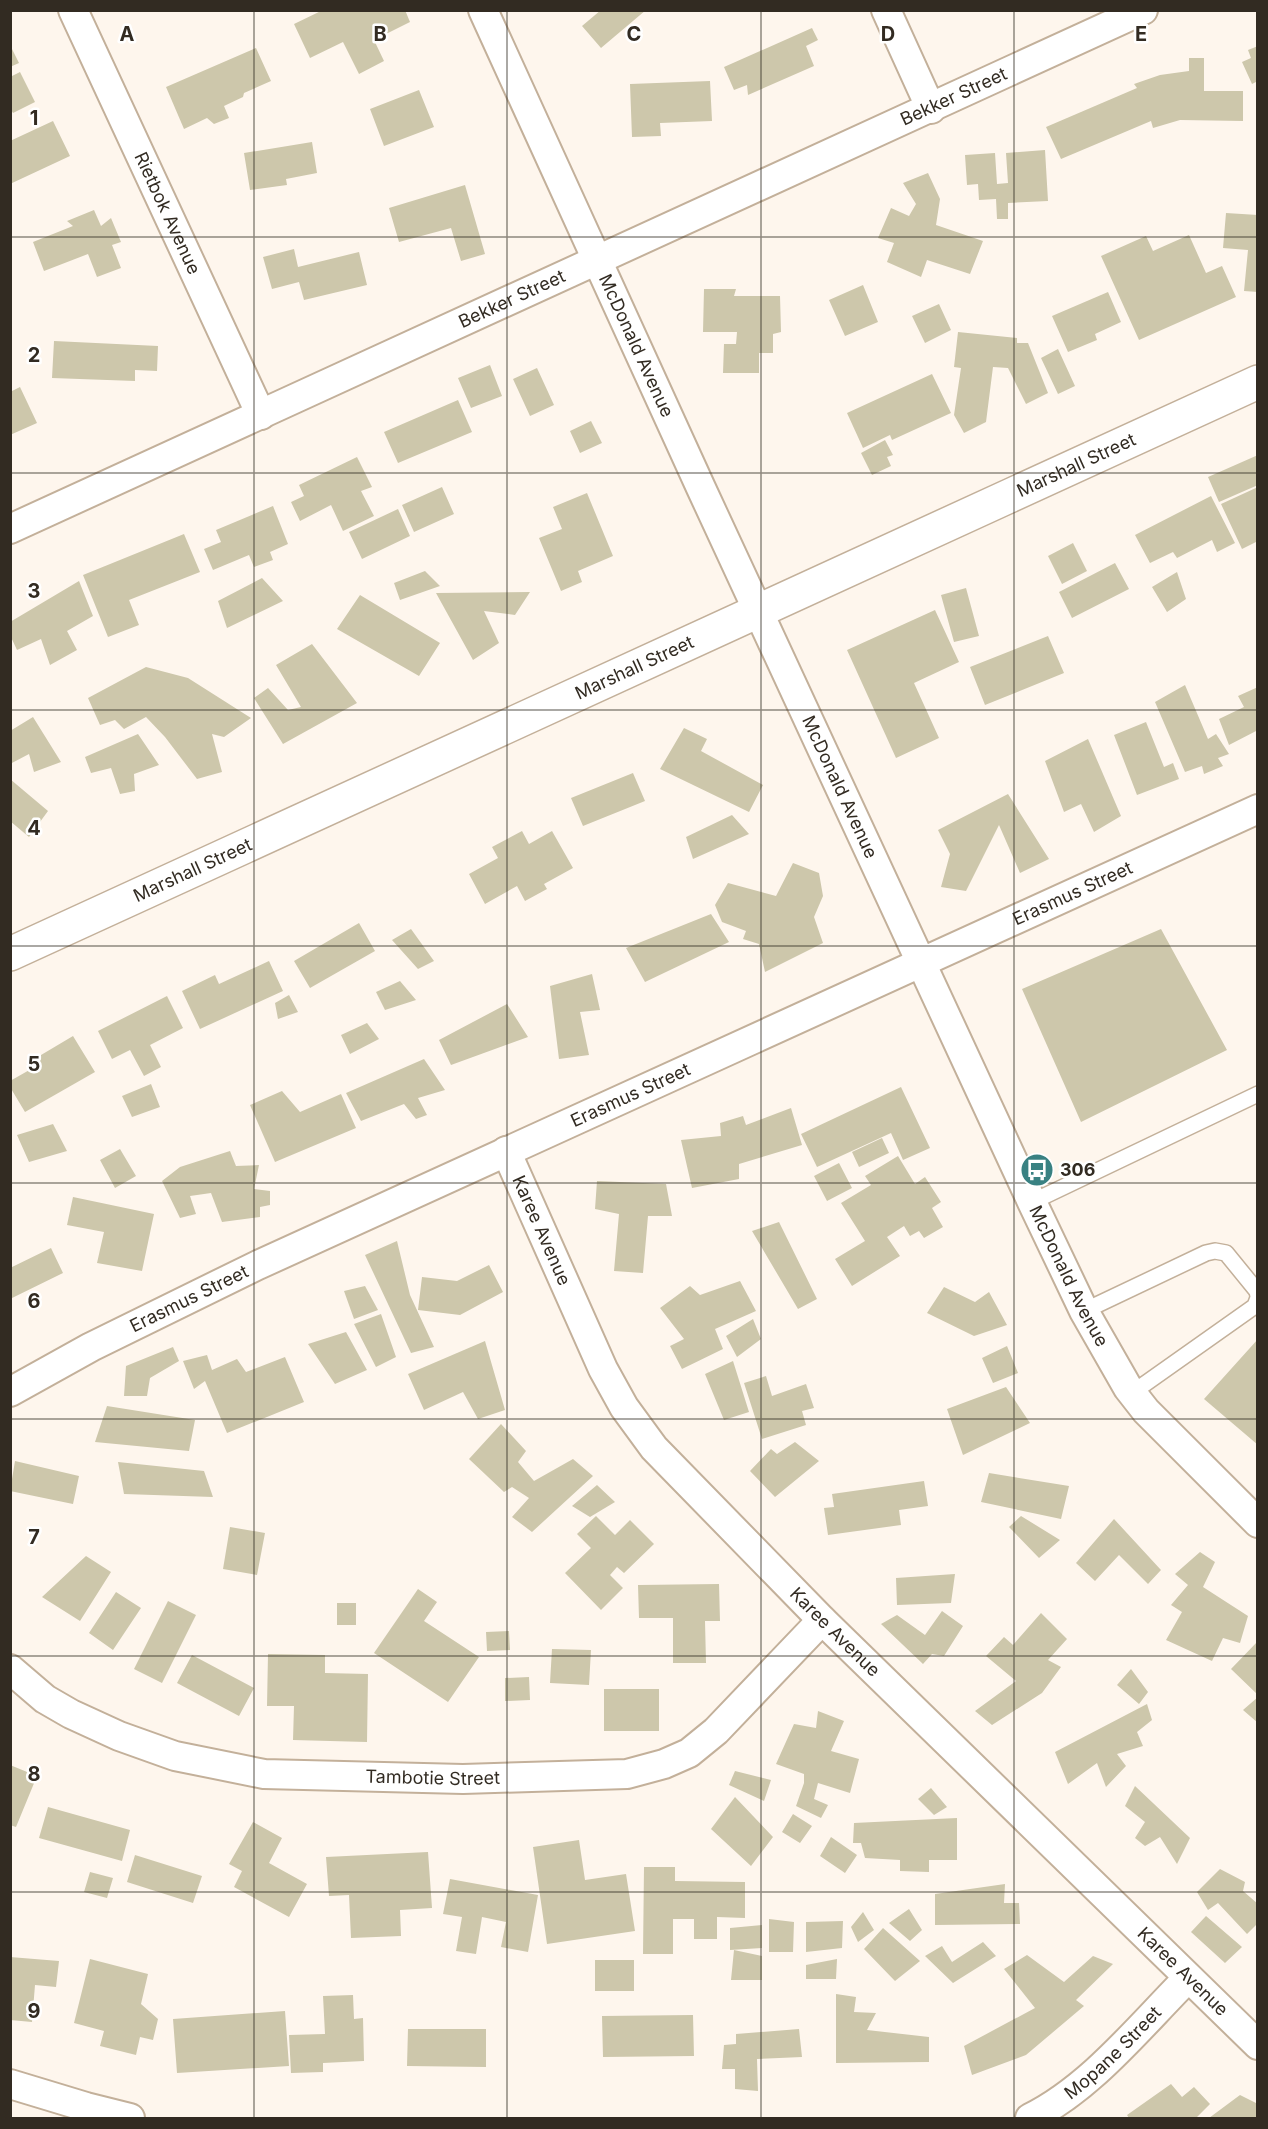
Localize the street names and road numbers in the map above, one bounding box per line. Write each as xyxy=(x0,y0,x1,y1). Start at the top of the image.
street label: Bekker Street xyxy=(897,63,1010,130)
street label: Rietbok Avenue xyxy=(130,149,205,277)
street label: Bekker Street xyxy=(455,265,568,332)
street label: McDonald Avenue xyxy=(595,271,678,420)
street label: Marshall Street xyxy=(1014,429,1139,501)
street label: Marshall Street xyxy=(572,631,697,704)
street label: McDonald Avenue xyxy=(798,712,882,862)
street label: Marshall Street xyxy=(130,834,255,906)
street label: Erasmus Street xyxy=(1009,857,1136,929)
street label: Erasmus Street xyxy=(567,1058,693,1131)
street label: Karee Avenue xyxy=(508,1172,575,1288)
street label: McDonald Avenue xyxy=(1025,1202,1113,1350)
street label: Erasmus Street xyxy=(126,1260,252,1336)
street label: Karee Avenue xyxy=(786,1583,885,1681)
street label: Tambotie Street xyxy=(365,1766,500,1789)
street label: Karee Avenue xyxy=(1133,1923,1233,2020)
street label: Mopane Street xyxy=(1060,2002,1165,2103)

